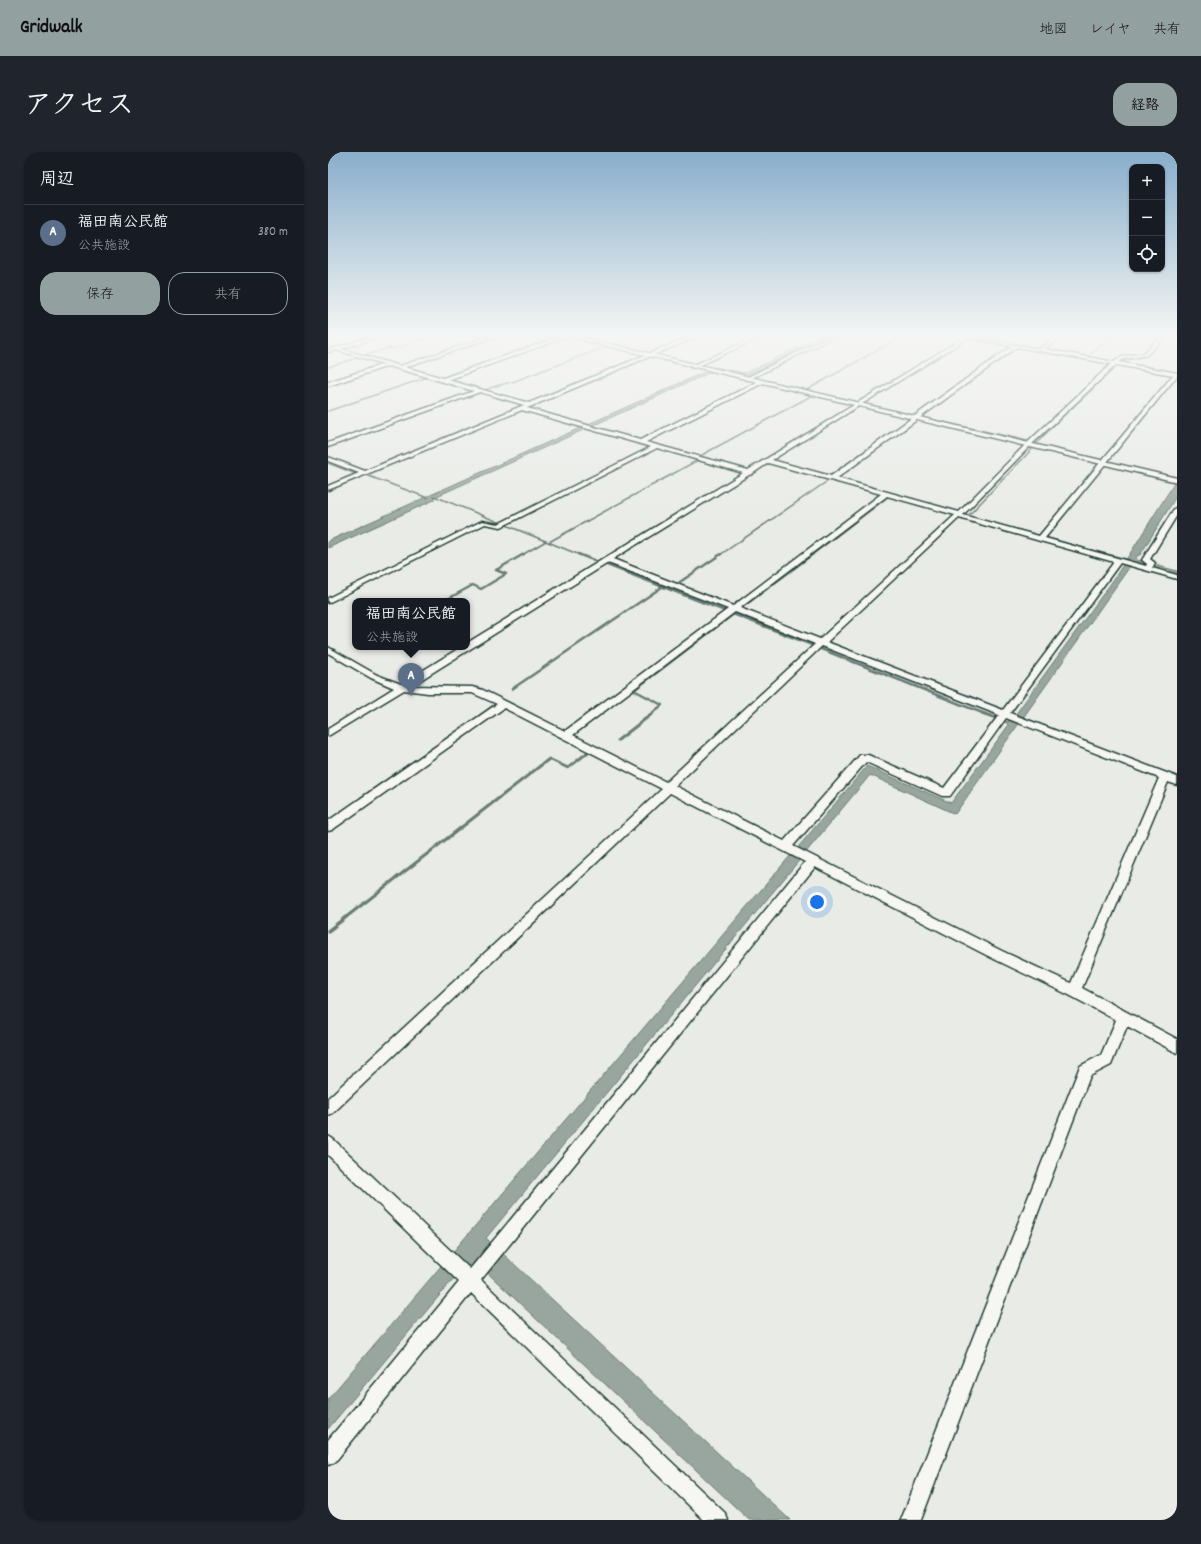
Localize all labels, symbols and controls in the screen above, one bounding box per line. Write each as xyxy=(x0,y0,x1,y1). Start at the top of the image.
text: Gridwalk xyxy=(20,15,83,42)
text: 地図 xyxy=(1040,20,1068,40)
text: レイヤ xyxy=(1090,20,1131,40)
text: 共有 xyxy=(1153,20,1181,40)
button: 経路 xyxy=(1113,83,1177,126)
text: アクセス xyxy=(24,88,134,128)
map controls xyxy=(1129,164,1165,272)
button: + xyxy=(1129,164,1165,200)
text: 周辺 xyxy=(40,169,74,193)
button: − xyxy=(1129,200,1165,236)
text: 福田南公民館 xyxy=(78,212,168,234)
text: A xyxy=(49,223,57,242)
text: 380 m xyxy=(258,223,288,242)
button: locate xyxy=(1129,236,1165,272)
text: 公共施設 xyxy=(78,237,130,256)
button: 保存 xyxy=(40,272,160,315)
button: 共有 xyxy=(168,272,288,315)
popup xyxy=(352,598,470,650)
text: 福田南公民館 xyxy=(366,604,456,626)
text: 公共施設 xyxy=(366,629,418,648)
pin: A xyxy=(398,663,424,696)
your location xyxy=(807,892,827,912)

